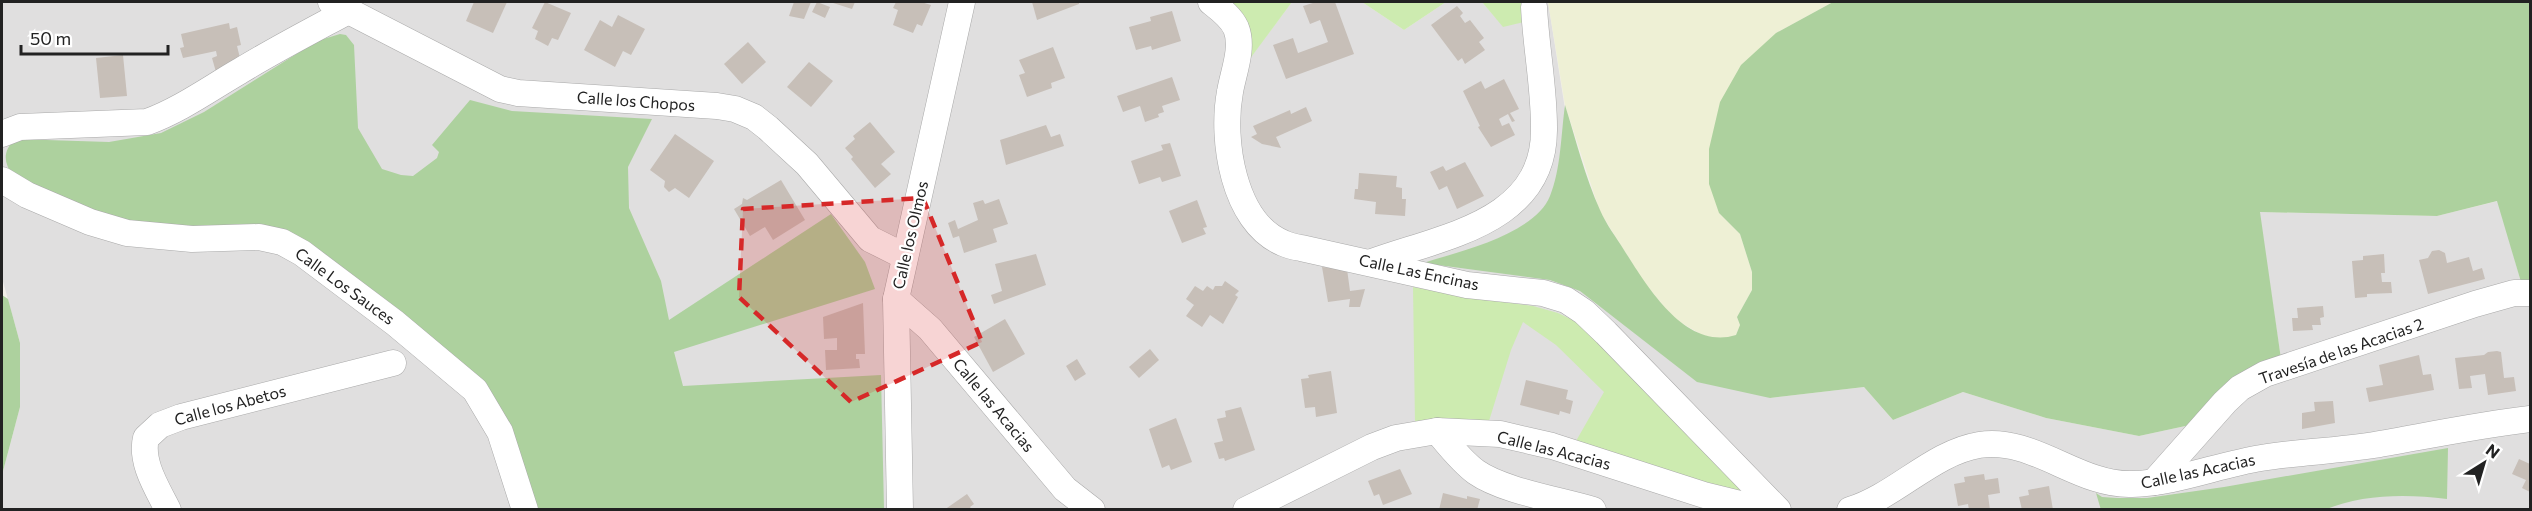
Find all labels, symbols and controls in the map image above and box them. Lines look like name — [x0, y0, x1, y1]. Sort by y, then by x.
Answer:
scale bar — [21, 18, 168, 56]
text: 50 m — [30, 27, 71, 49]
street label: Calle los Chopos — [576, 87, 696, 114]
street label: Calle los Olmos — [888, 179, 931, 291]
street label: Calle Los Sauces — [292, 243, 399, 328]
street label: Calle Las Encinas — [1357, 250, 1481, 294]
street label: Travesía de las Acacias 2 — [2256, 313, 2426, 388]
street label: Calle las Acacias — [950, 354, 1039, 455]
street label: Calle los Abetos — [172, 380, 288, 429]
street label: Calle las Acacias — [1495, 426, 1613, 473]
north arrow — [2454, 433, 2514, 493]
text: N — [2483, 439, 2504, 462]
street label: Calle las Acacias — [2139, 449, 2257, 492]

